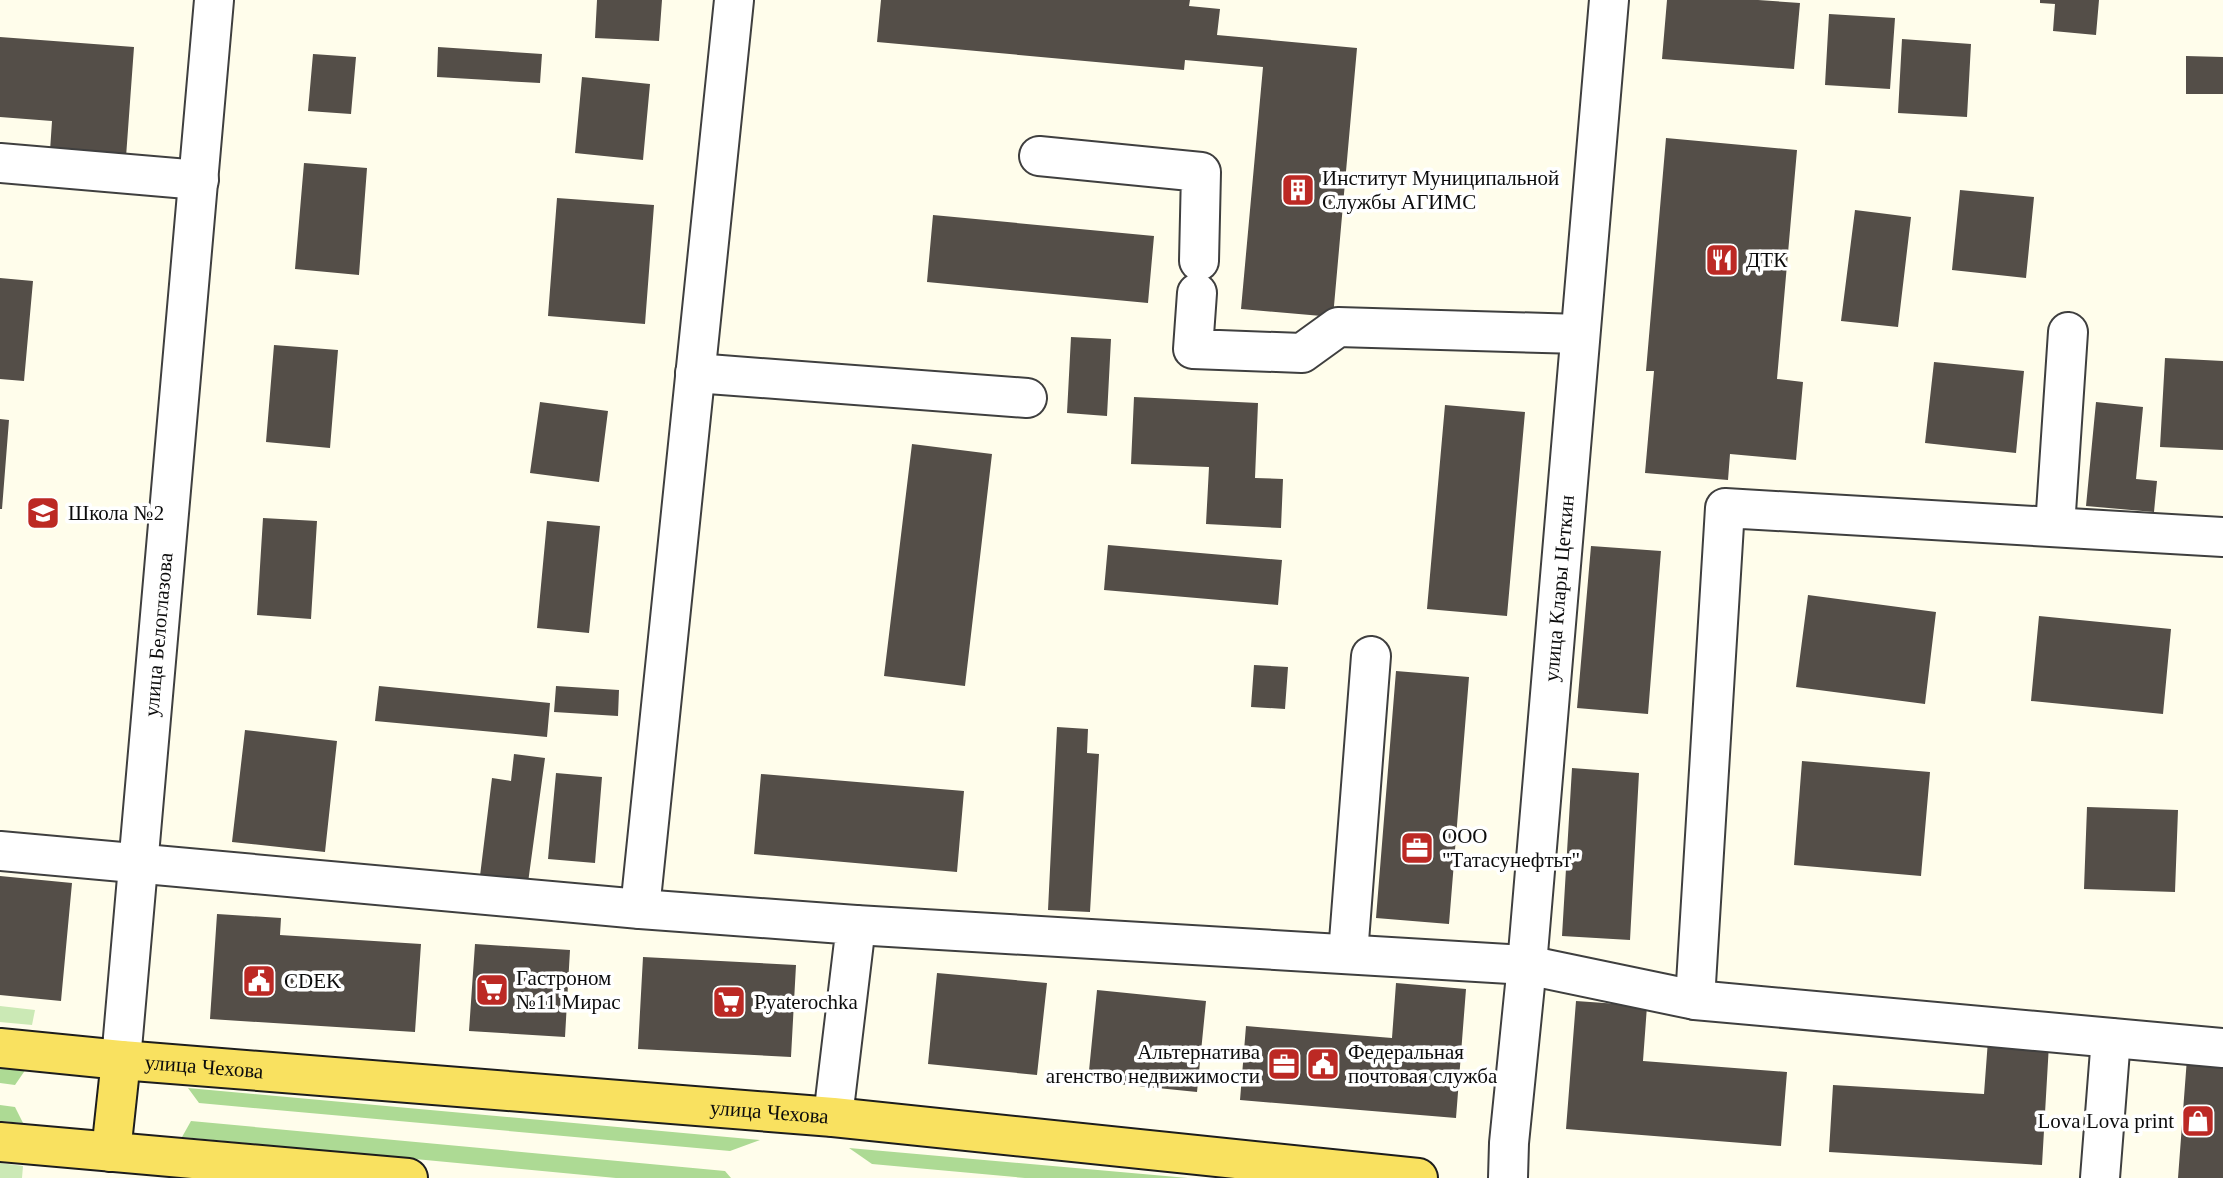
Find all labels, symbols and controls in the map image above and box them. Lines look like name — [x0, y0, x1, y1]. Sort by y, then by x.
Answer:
place label: Институт Муниципальной Службы АГИМС — [1322, 166, 1559, 214]
building icon: Институт Муниципальной Службы АГИМС — [1279, 171, 1317, 209]
restaurant icon: ДТК — [1703, 241, 1741, 279]
place label: ДТК — [1746, 248, 1788, 272]
school or university icon: Школа №2 — [24, 494, 62, 532]
street label: улица Клары Цеткин — [1539, 494, 1579, 683]
place label: Школа №2 — [68, 501, 164, 525]
street label: улица Белоглазова — [139, 551, 178, 718]
place label: ООО "Татасунефтьт" — [1442, 824, 1580, 872]
office icon: ООО "Татасунефтьт" — [1398, 829, 1436, 867]
public building icon: CDEK — [240, 962, 278, 1000]
place label: Гастроном №11 Мирас — [516, 966, 621, 1014]
place label: CDEK — [284, 969, 341, 993]
supermarket icon: Гастроном №11 Мирас — [473, 971, 511, 1009]
supermarket icon: Pyaterochka — [710, 983, 748, 1021]
place label: Pyaterochka — [754, 990, 858, 1014]
place label: Альтернатива агенство недвижимости — [1046, 1040, 1261, 1088]
place label: Федеральная почтовая служба — [1348, 1040, 1498, 1088]
office icon: Альтернатива агенство недвижимости — [1265, 1045, 1303, 1083]
public building icon: Федеральная почтовая служба — [1304, 1045, 1342, 1083]
street label: улица Чехова — [144, 1050, 265, 1083]
street label: улица Чехова — [709, 1095, 830, 1129]
shop icon: Lova Lova print — [2179, 1102, 2217, 1140]
place label: Lova Lova print — [2038, 1109, 2174, 1133]

